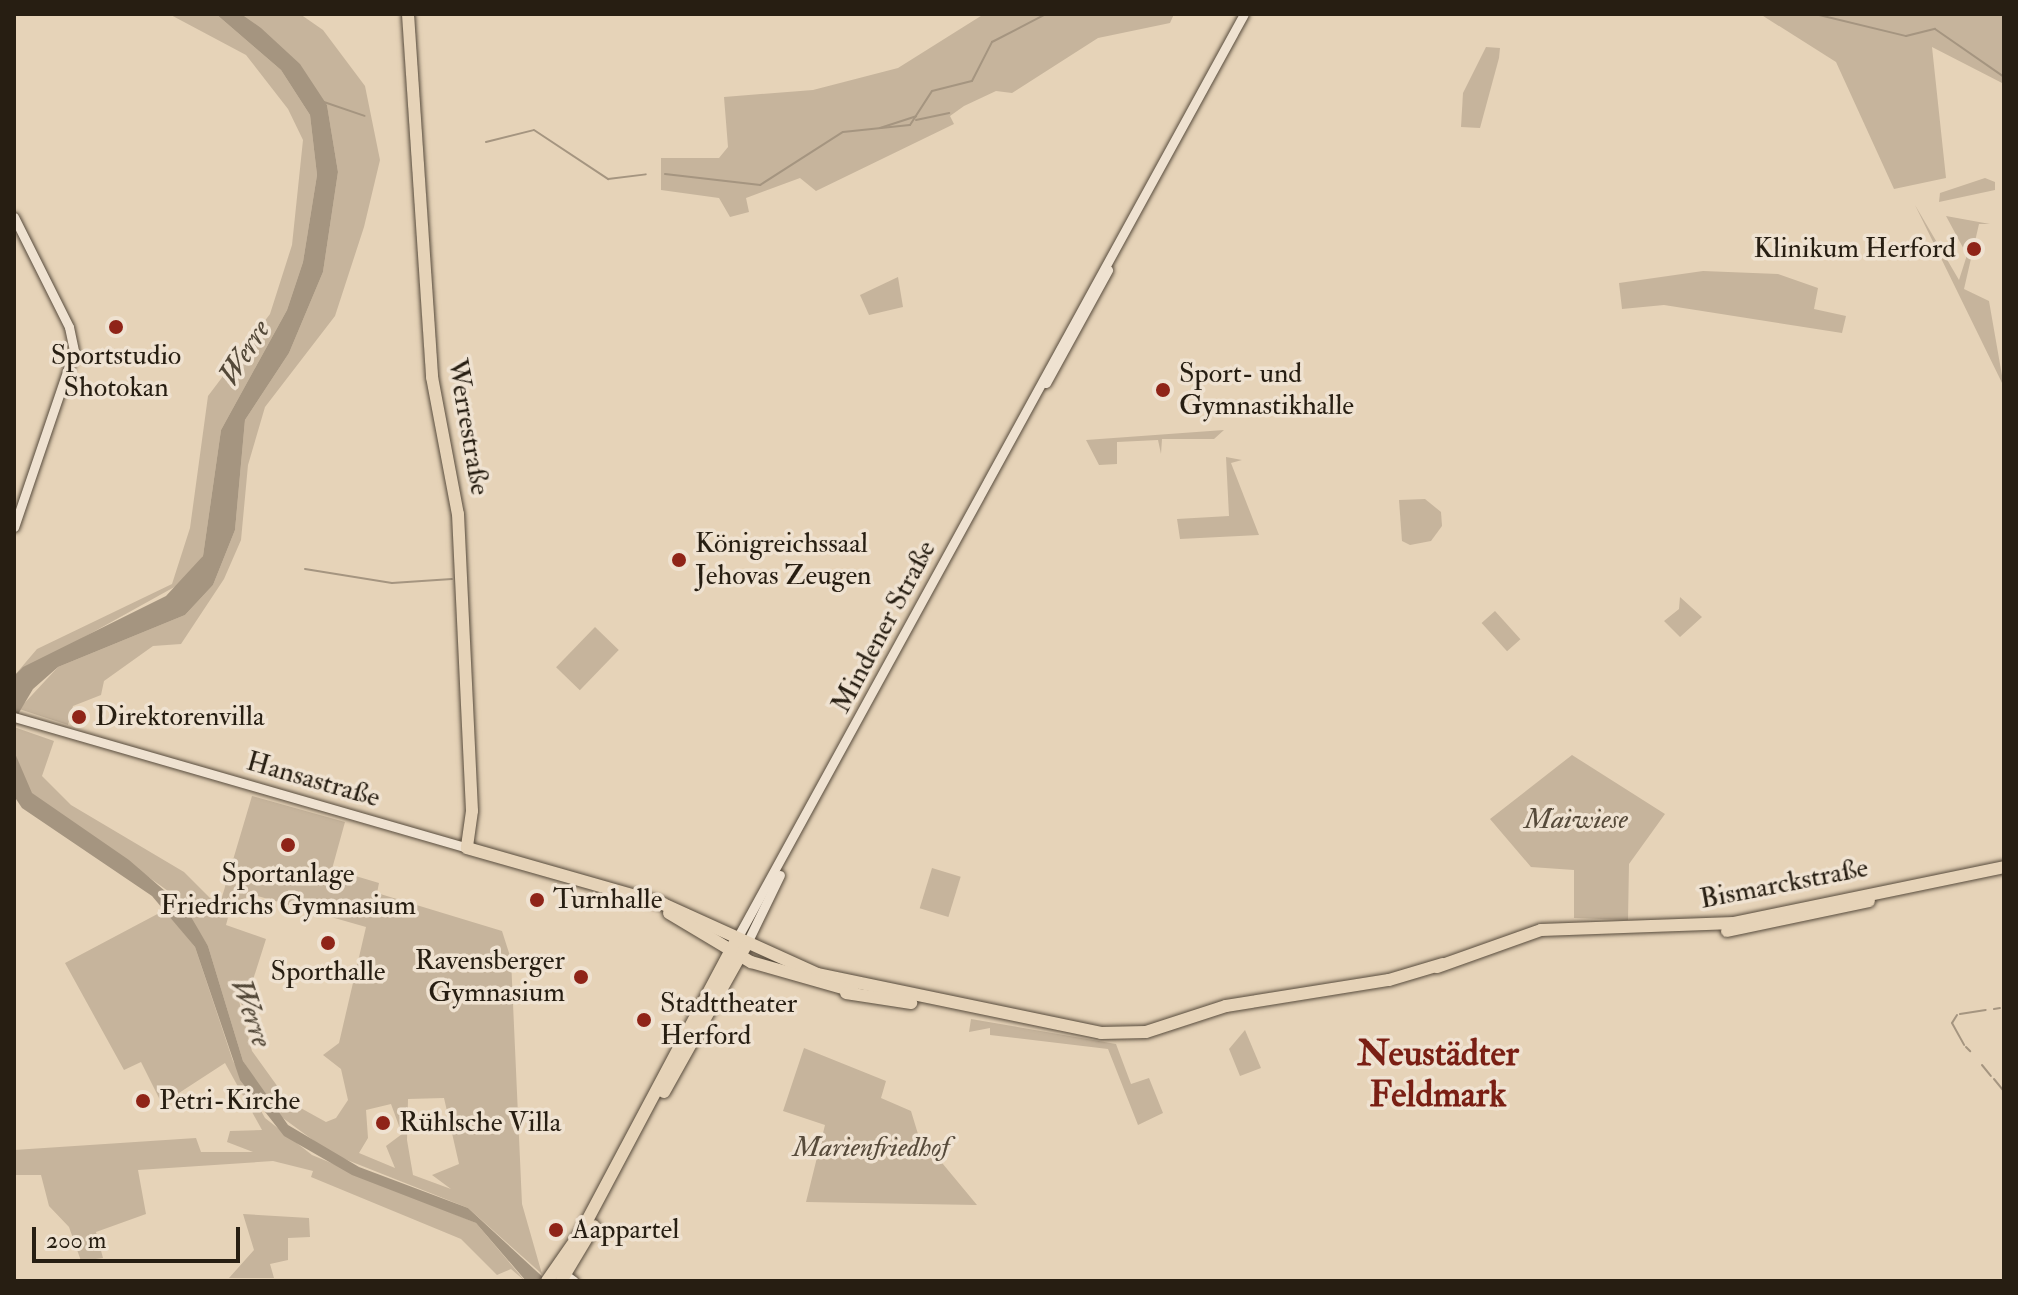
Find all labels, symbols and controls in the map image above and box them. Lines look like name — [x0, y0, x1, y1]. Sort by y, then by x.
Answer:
place label: Klinikum Herford — [1753, 232, 1956, 266]
marker: Klinikum Herford — [1963, 238, 1985, 260]
water label: Werre — [211, 314, 279, 392]
marker: Sportstudio Shotokan — [107, 318, 125, 336]
place label: Sportstudio Shotokan — [51, 339, 181, 405]
street label: Werrestraße — [440, 356, 496, 498]
place label: Sport- und Gymnastikhalle — [1179, 357, 1354, 423]
marker: Sport- und Gymnastikhalle — [1154, 381, 1172, 399]
place label: Königreichssaal Jehovas Zeugen — [695, 527, 872, 593]
street label: Mindener Straße — [825, 535, 943, 719]
marker: Königreichssaal Jehovas Zeugen — [670, 551, 688, 569]
place label: Direktorenvilla — [95, 700, 264, 734]
marker: Direktorenvilla — [70, 708, 88, 726]
street label: Hansastraße — [242, 745, 384, 815]
park label: Maiwiese — [1524, 803, 1628, 837]
marker: Sportanlage Friedrichs Gymnasium — [279, 836, 297, 854]
street label: Bismarckstraße — [1697, 851, 1871, 917]
place label: Sportanlage Friedrichs Gymnasium — [160, 857, 416, 923]
place label: Turnhalle — [553, 883, 662, 917]
marker: Turnhalle — [528, 891, 546, 909]
marker: Sporthalle — [319, 934, 337, 952]
place label: Ravensberger Gymnasium — [415, 944, 565, 1010]
place label: Sporthalle — [271, 955, 385, 989]
marker: Ravensberger Gymnasium — [572, 968, 590, 986]
water label: Werre — [222, 974, 280, 1052]
place label: Stadttheater Herford — [660, 987, 797, 1053]
marker: Stadttheater Herford — [635, 1011, 653, 1029]
district label: Neustädter Feldmark — [1357, 1031, 1519, 1116]
place label: Petri-Kirche — [159, 1084, 300, 1118]
marker: Petri-Kirche — [134, 1092, 152, 1110]
place label: Rühlsche Villa — [399, 1106, 561, 1140]
marker: Rühlsche Villa — [374, 1114, 392, 1132]
park label: Marienfriedhof — [793, 1131, 949, 1165]
scale bar — [36, 1211, 244, 1261]
place label: Aappartel — [572, 1213, 680, 1247]
marker: Aappartel — [547, 1221, 565, 1239]
text: 200 m — [46, 1225, 106, 1256]

